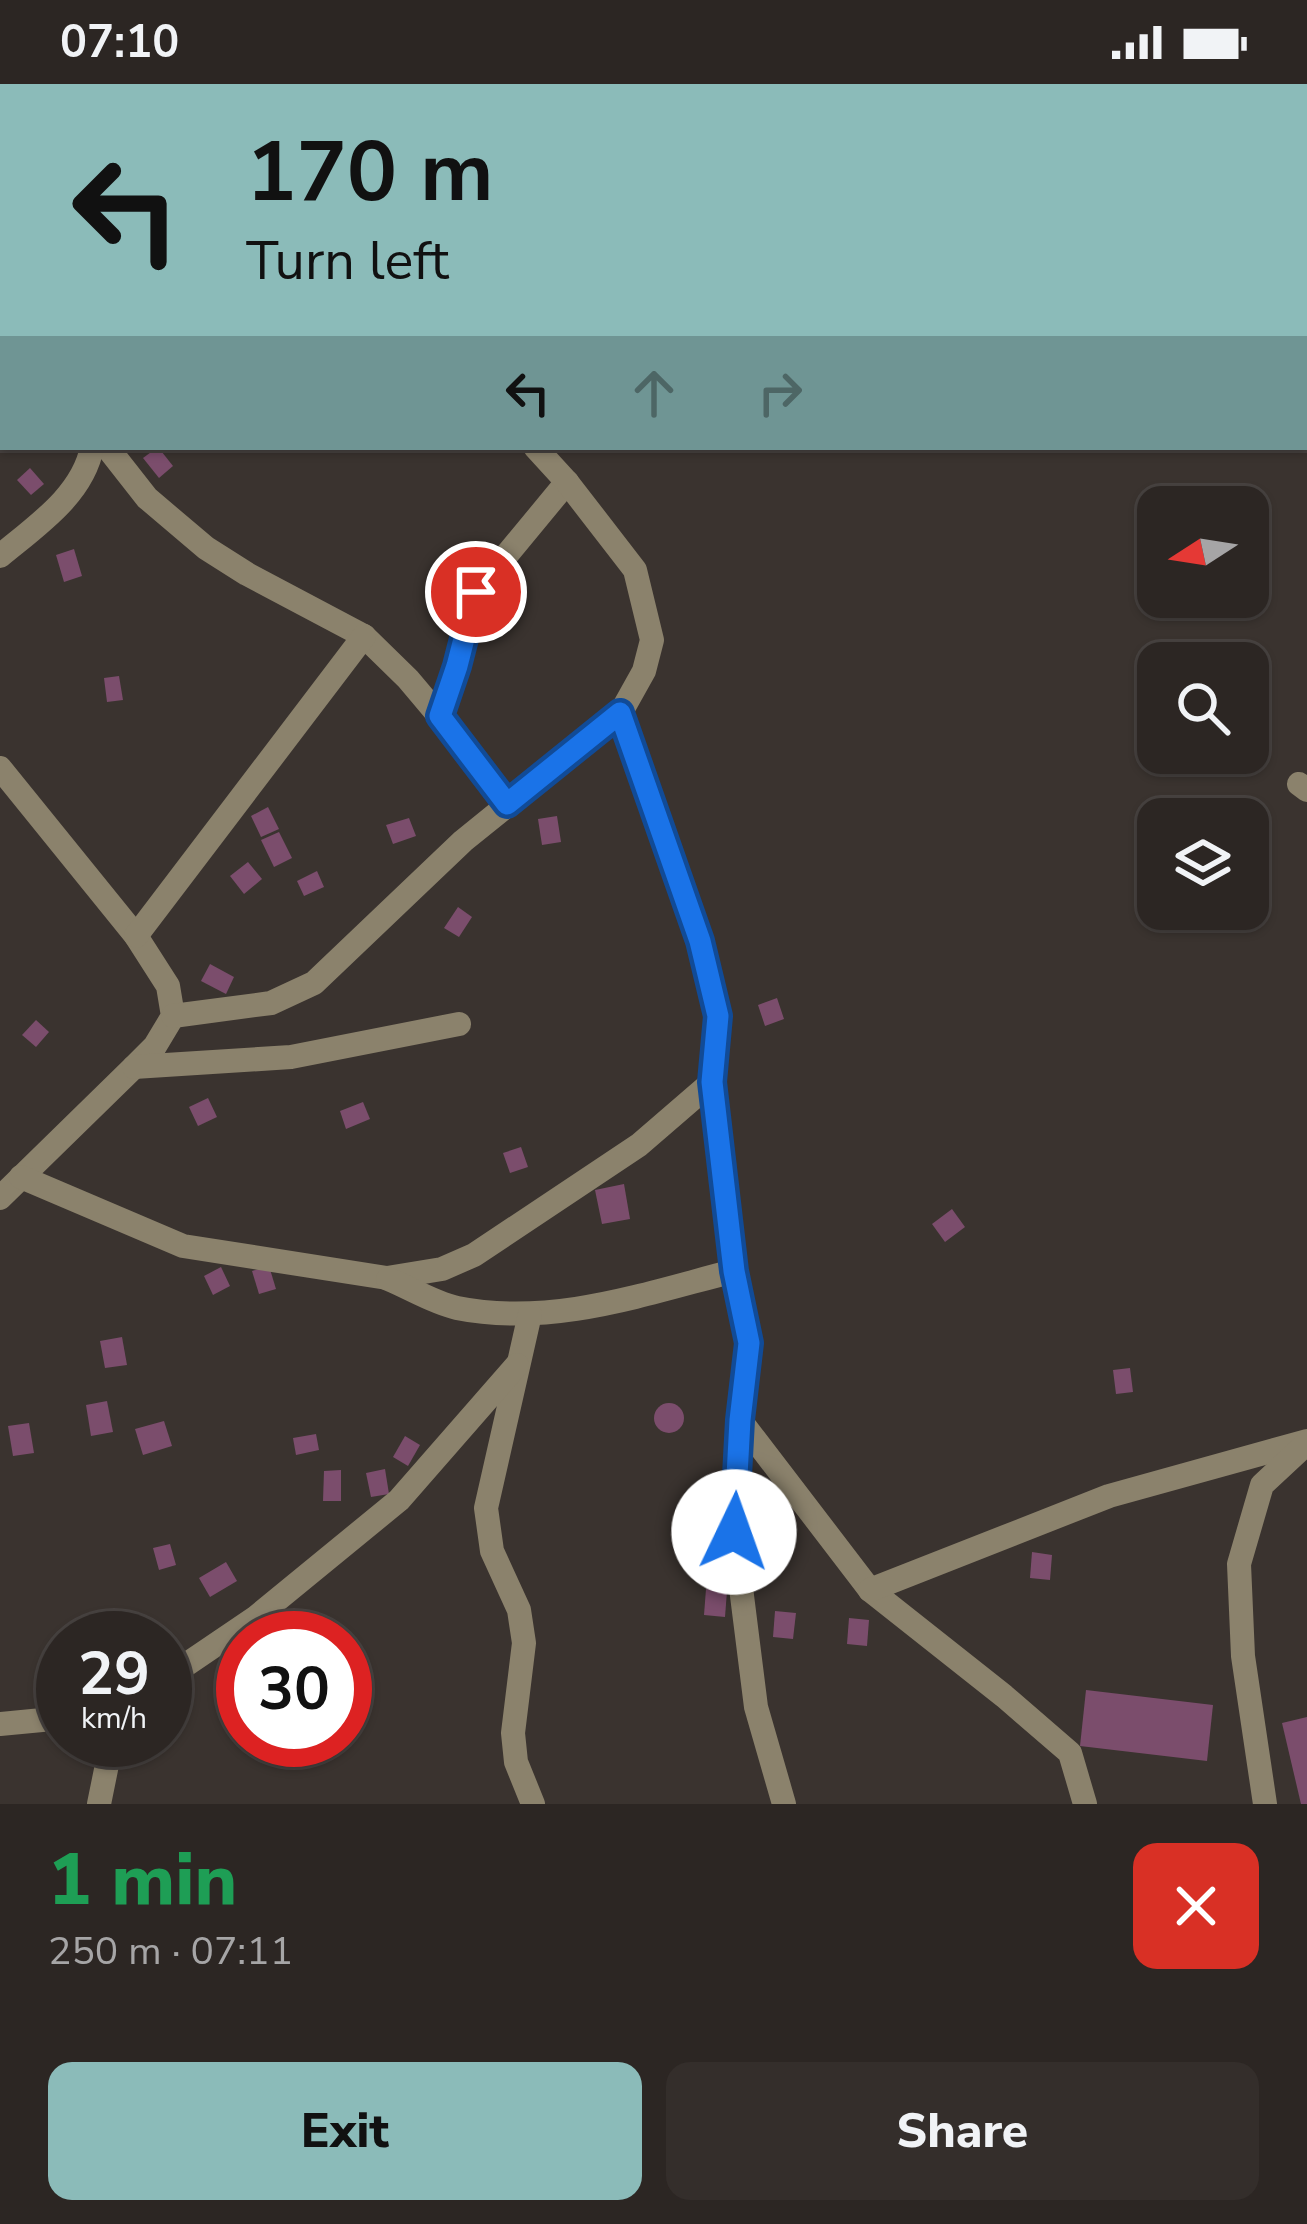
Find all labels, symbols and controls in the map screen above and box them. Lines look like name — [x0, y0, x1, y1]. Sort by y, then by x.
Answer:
text: 07:10 — [60, 12, 179, 73]
text: 170 m — [246, 115, 494, 230]
icon: left — [48, 132, 204, 288]
text: Turn left — [246, 224, 449, 298]
icon: left — [495, 360, 561, 426]
icon: ahead — [621, 360, 687, 426]
icon: right — [747, 360, 813, 426]
north arrow — [1137, 486, 1269, 618]
map controls — [1137, 486, 1269, 930]
pin — [425, 541, 527, 643]
icon: arrive — [443, 559, 509, 625]
button: search — [1137, 642, 1269, 774]
button: layers — [1137, 798, 1269, 930]
position arrow — [671, 1469, 797, 1595]
speed limit sign: 30 — [216, 1611, 372, 1767]
text: 29 — [78, 1633, 150, 1715]
text: km/h — [81, 1698, 147, 1739]
text: 1 min — [48, 1831, 237, 1929]
button: close — [1133, 1843, 1259, 1969]
text: 250 m · 07:11 — [48, 1925, 293, 1978]
button: Exit — [48, 2062, 642, 2200]
button: Share — [666, 2062, 1259, 2200]

